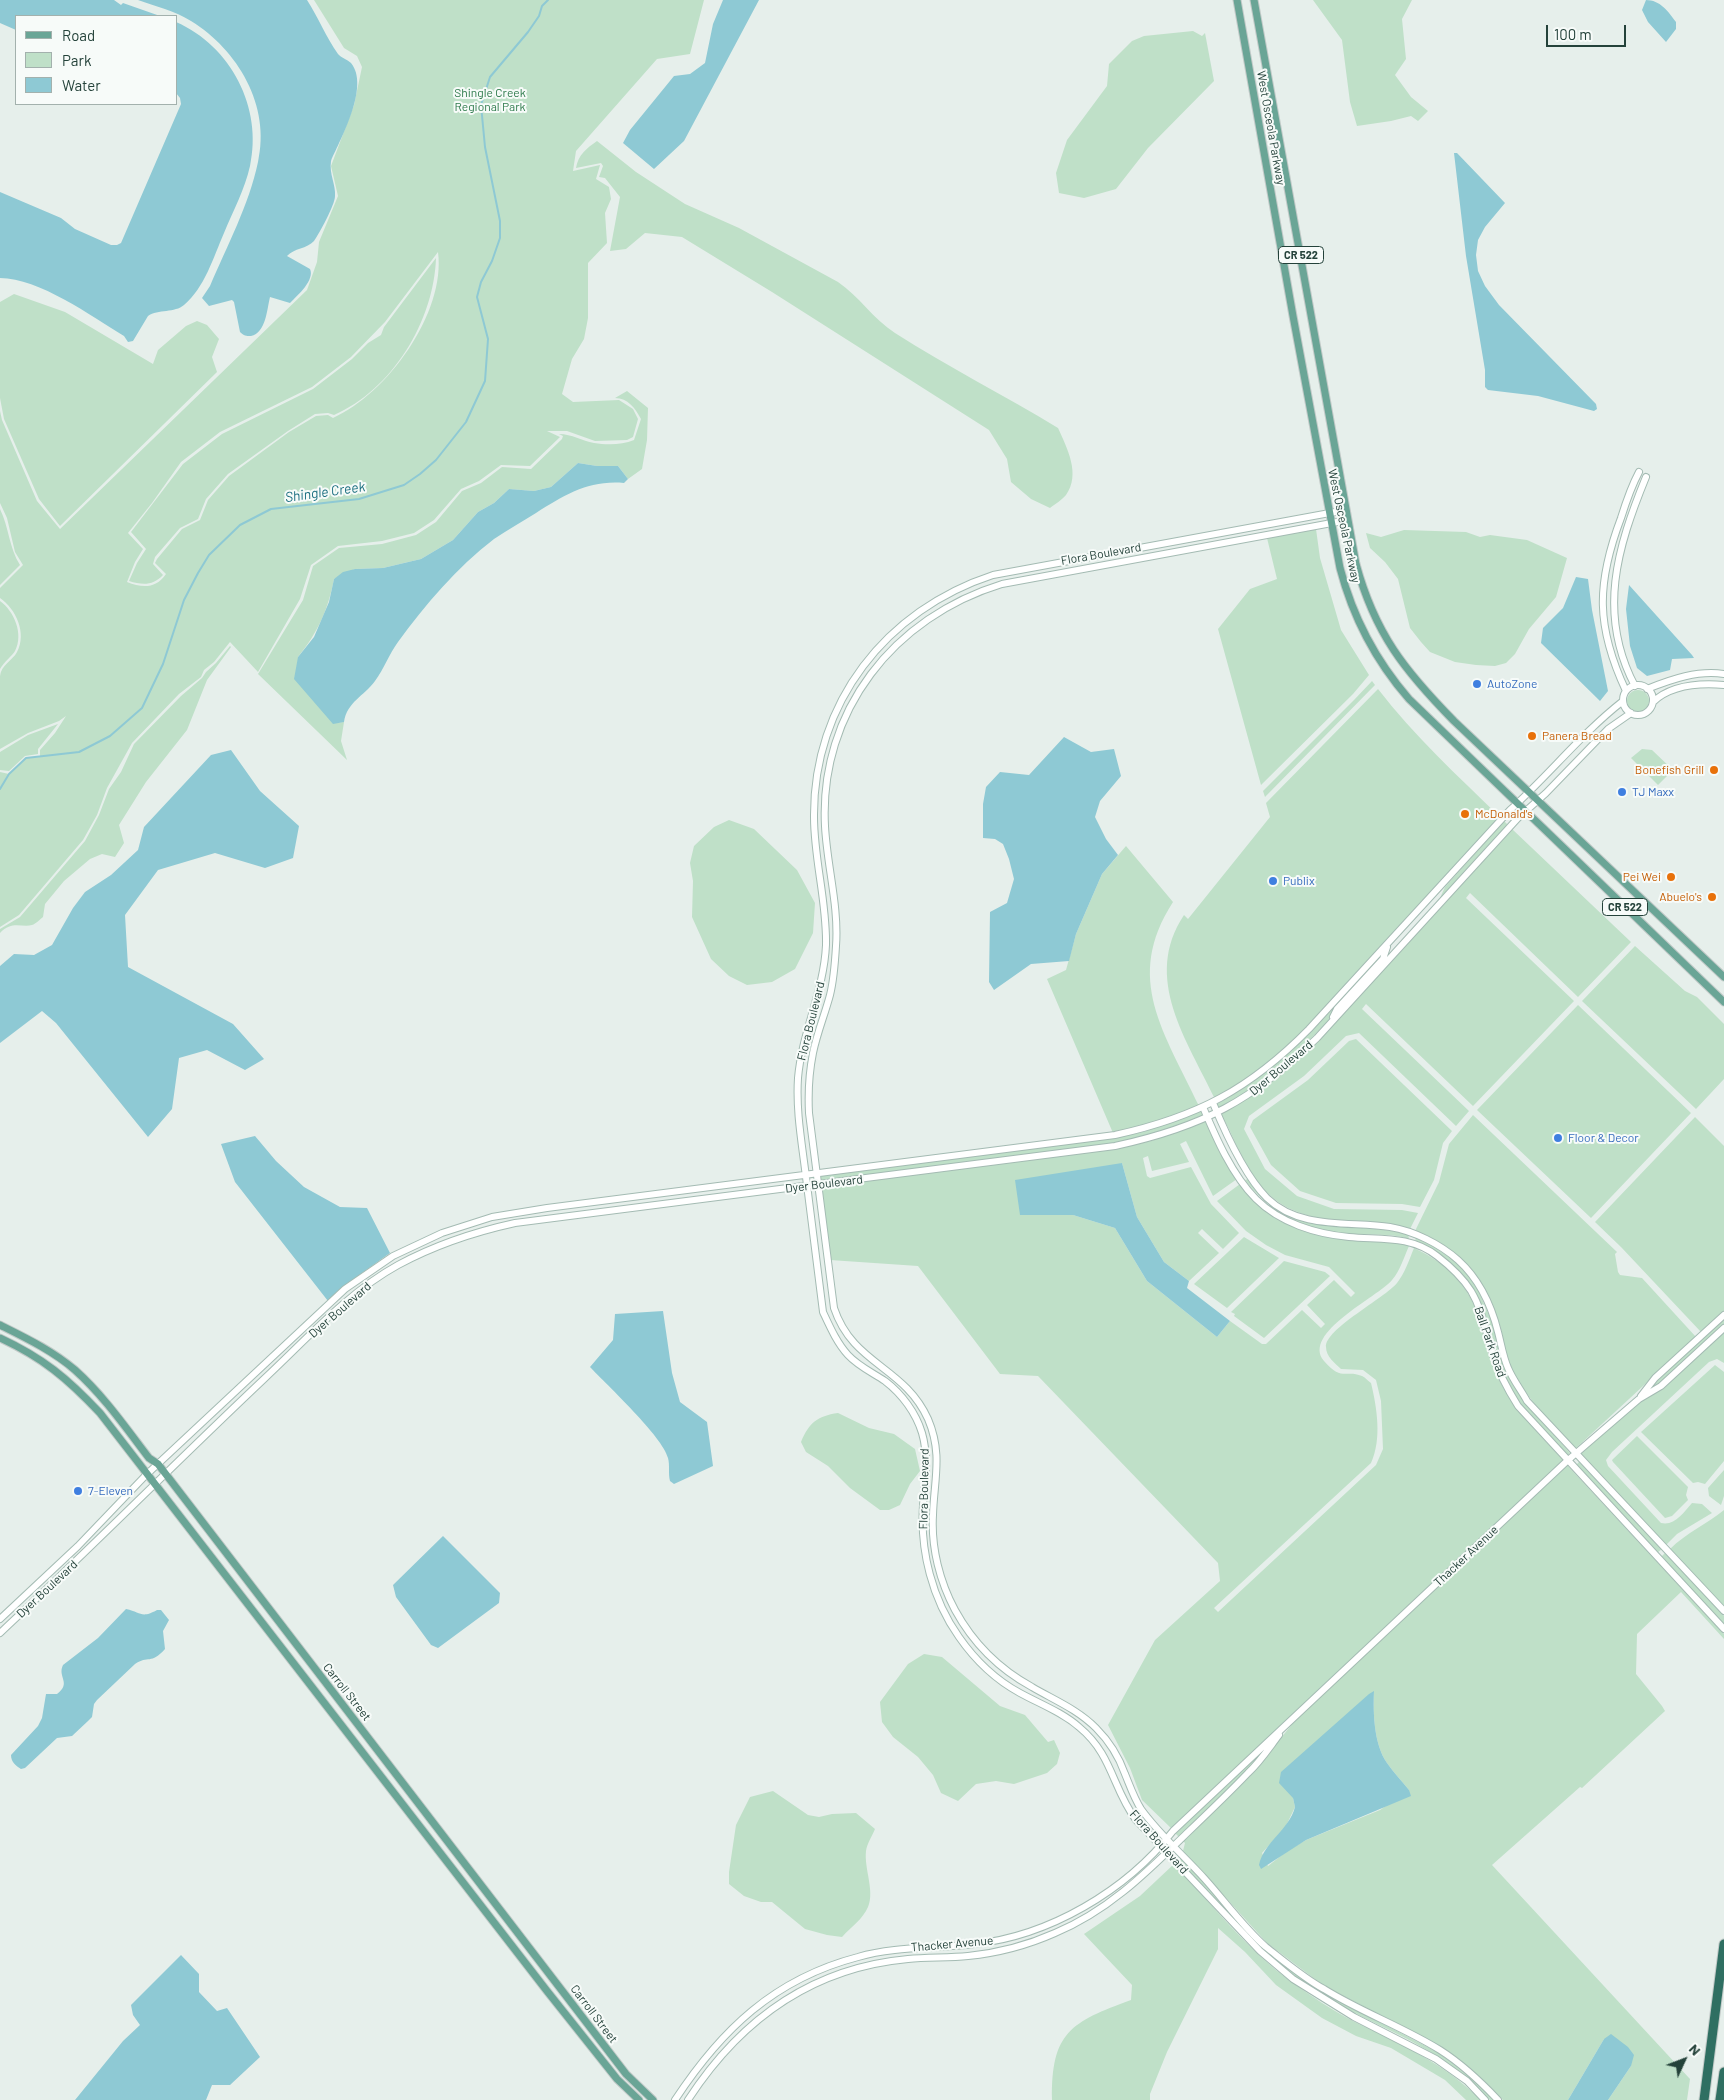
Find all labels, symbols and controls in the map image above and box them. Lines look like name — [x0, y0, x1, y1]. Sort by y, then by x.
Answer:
legend — [15, 15, 178, 105]
scale bar — [1549, 15, 1629, 47]
text: 100 m — [1554, 25, 1592, 43]
text: Road — [62, 26, 95, 44]
text: Park — [62, 51, 91, 69]
street label: West Osceola Parkway — [1254, 70, 1288, 186]
text: Water — [62, 76, 101, 94]
park label: Shingle Creek Regional Park — [454, 86, 526, 114]
road number: CR 522 — [1278, 246, 1324, 264]
street label: West Osceola Parkway — [1325, 468, 1363, 584]
water label: Shingle Creek — [284, 478, 366, 506]
street label: Flora Boulevard — [1060, 540, 1142, 568]
place label: AutoZone — [1487, 677, 1537, 691]
marker: AutoZone — [1471, 678, 1483, 690]
place label: Panera Bread — [1542, 729, 1612, 743]
marker: Panera Bread — [1526, 730, 1538, 742]
place label: Bonefish Grill — [1635, 763, 1704, 777]
marker: Bonefish Grill — [1708, 764, 1720, 776]
place label: TJ Maxx — [1632, 785, 1674, 799]
marker: TJ Maxx — [1616, 786, 1628, 798]
place label: McDonald's — [1475, 807, 1533, 821]
marker: McDonald's — [1459, 808, 1471, 820]
place label: Pei Wei — [1623, 870, 1661, 884]
marker: Pei Wei — [1665, 871, 1677, 883]
place label: Publix — [1283, 874, 1315, 888]
marker: Publix — [1267, 875, 1279, 887]
place label: Abuelo's — [1659, 890, 1702, 904]
marker: Abuelo's — [1706, 891, 1718, 903]
road number: CR 522 — [1602, 899, 1648, 916]
street label: Flora Boulevard — [794, 980, 828, 1062]
street label: Dyer Boulevard — [1247, 1037, 1315, 1099]
place label: Floor & Decor — [1568, 1131, 1639, 1145]
marker: Floor & Decor — [1552, 1132, 1564, 1144]
street label: Dyer Boulevard — [784, 1172, 864, 1196]
street label: Dyer Boulevard — [306, 1279, 374, 1341]
street label: Ball Park Road — [1471, 1305, 1509, 1379]
street label: Flora Boulevard — [916, 1448, 932, 1530]
place label: 7-Eleven — [88, 1484, 133, 1498]
marker: 7-Eleven — [72, 1485, 84, 1497]
street label: Thacker Avenue — [1431, 1523, 1501, 1589]
street label: Dyer Boulevard — [14, 1557, 80, 1621]
street label: Carroll Street — [320, 1660, 374, 1724]
street label: Flora Boulevard — [1127, 1807, 1191, 1877]
street label: Thacker Avenue — [910, 1933, 994, 1955]
street label: Carroll Street — [567, 1982, 621, 2046]
north arrow — [1659, 2035, 1709, 2085]
text: N — [1686, 2040, 1705, 2059]

